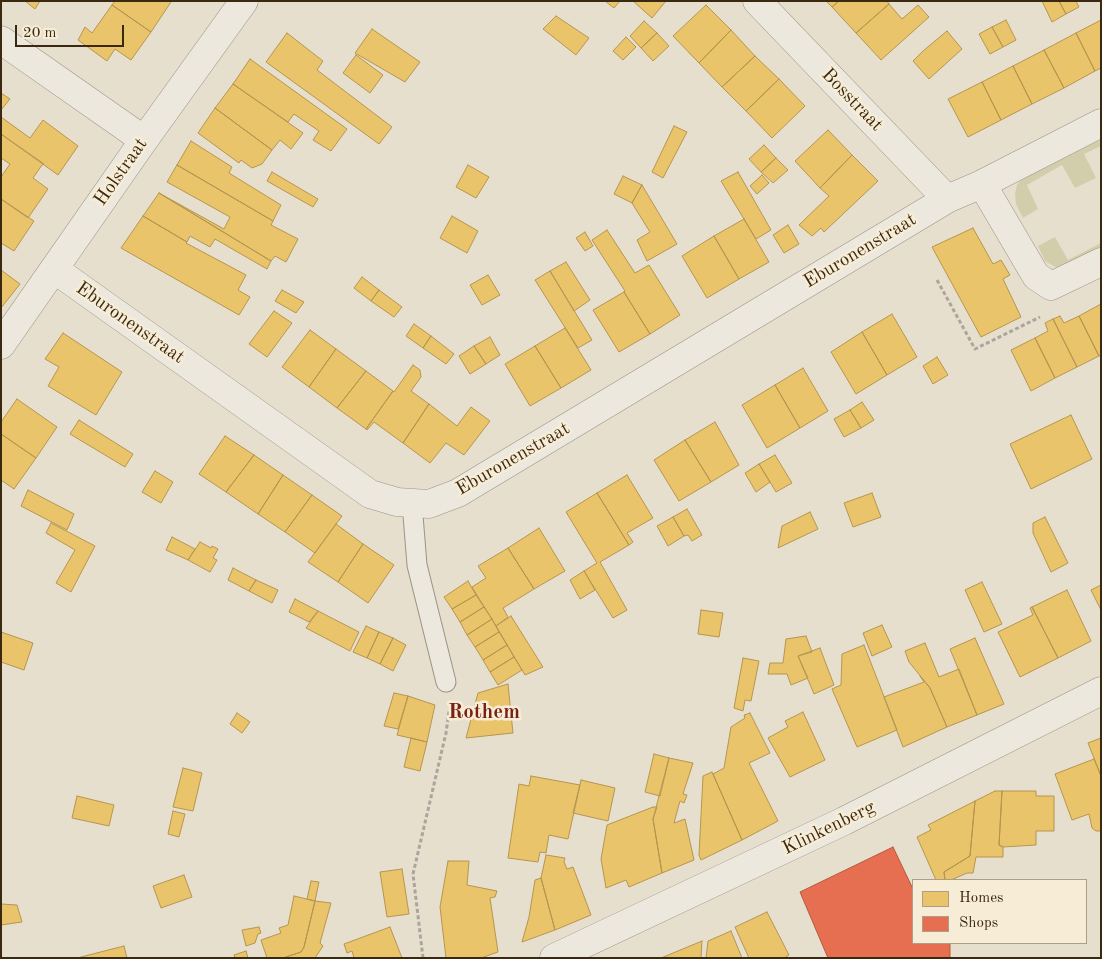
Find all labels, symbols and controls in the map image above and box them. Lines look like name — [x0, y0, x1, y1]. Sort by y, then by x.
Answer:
scale bar — [18, 15, 126, 47]
text: 20 m — [23, 26, 57, 41]
street label: Bosstraat — [816, 64, 888, 136]
street label: Holstraat — [89, 134, 153, 210]
street label: Eburonenstraat — [799, 208, 921, 294]
street label: Eburonenstraat — [71, 277, 189, 369]
street label: Eburonenstraat — [452, 417, 574, 501]
district label: Rothem — [448, 699, 520, 725]
street label: Klinkenberg — [779, 796, 879, 860]
legend — [912, 879, 1087, 944]
text: Homes — [959, 891, 1004, 906]
text: Shops — [959, 916, 998, 931]

